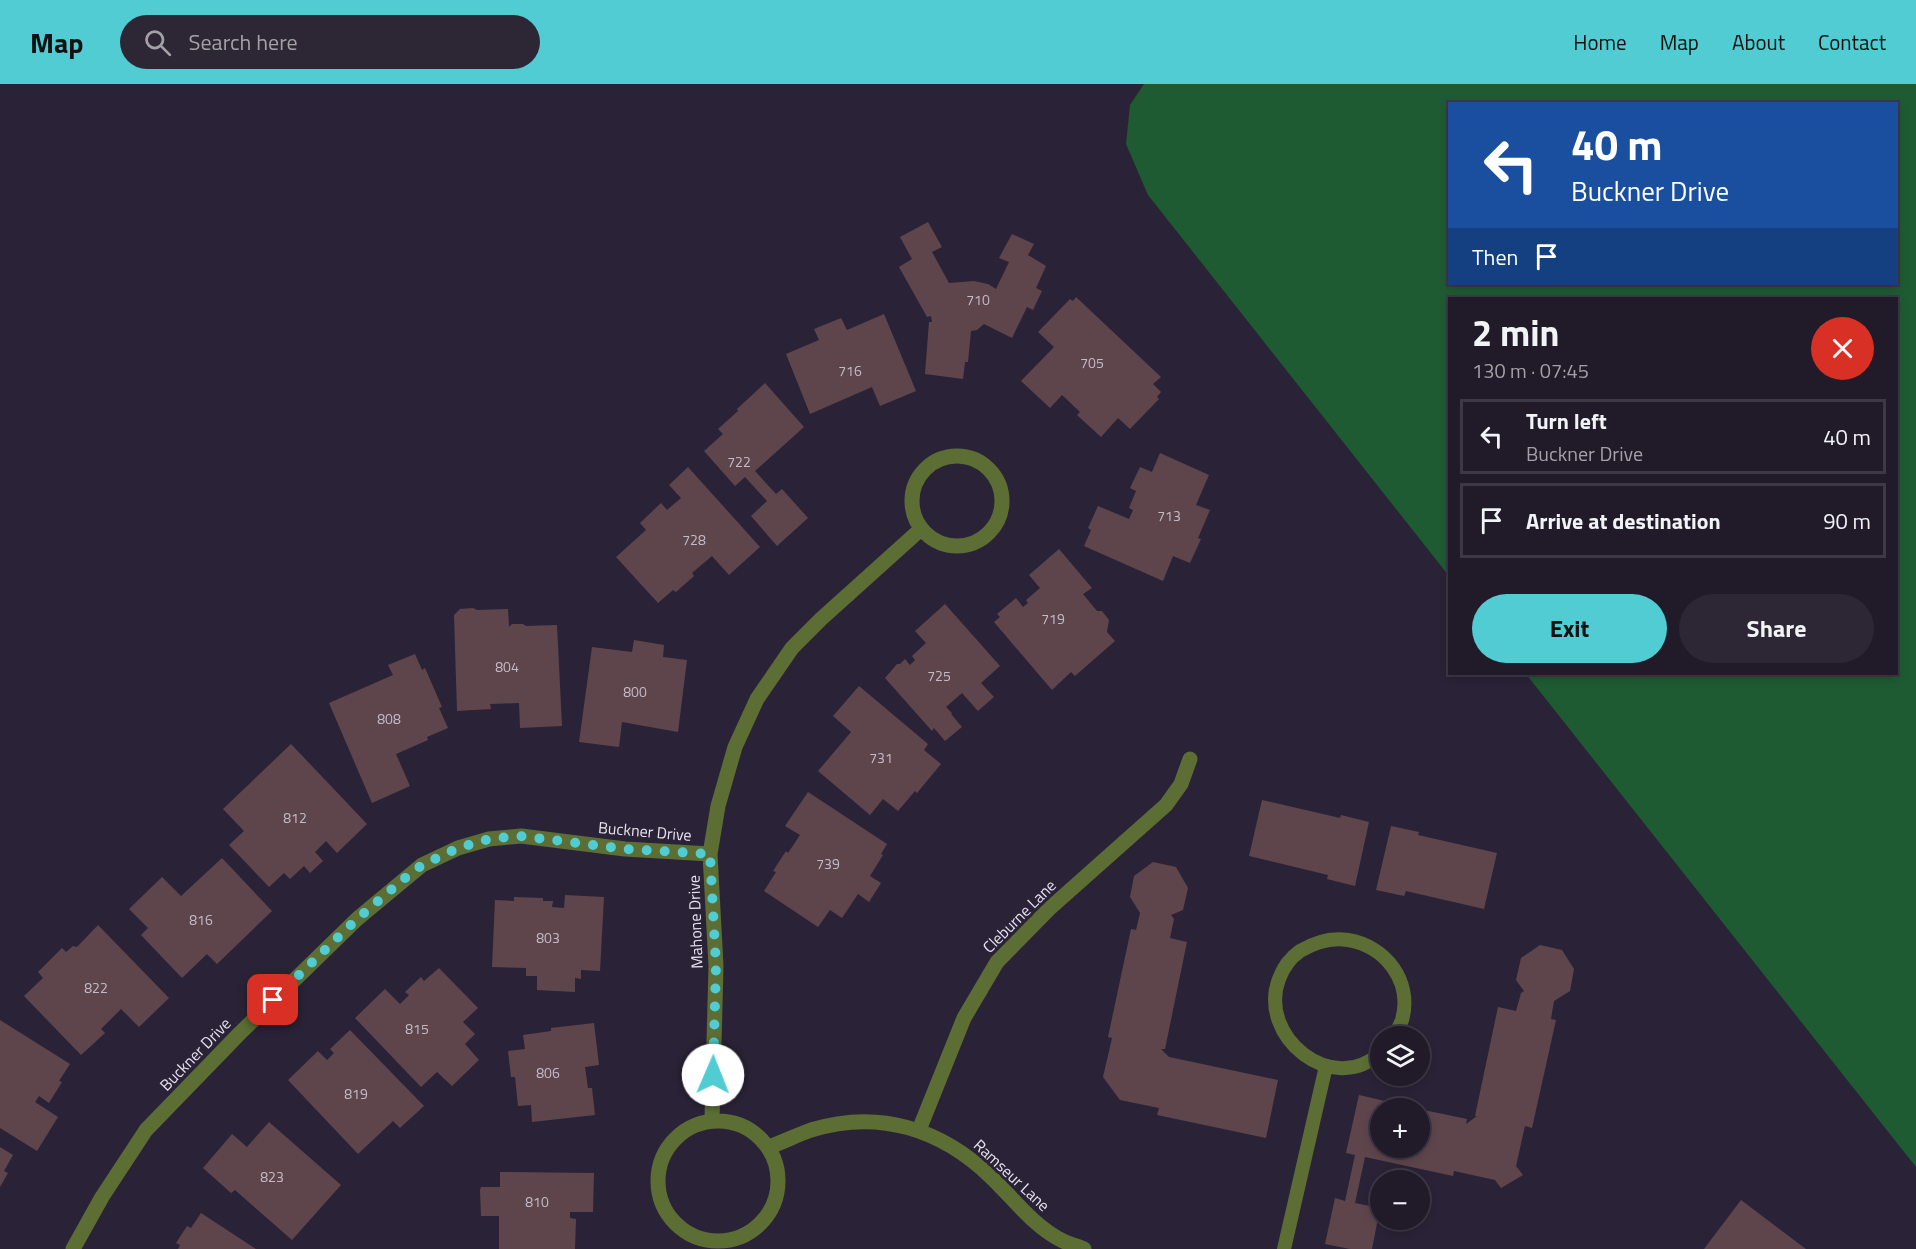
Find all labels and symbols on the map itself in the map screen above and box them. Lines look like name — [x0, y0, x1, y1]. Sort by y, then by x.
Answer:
house number: 710 — [966, 289, 990, 310]
house number: 705 — [1080, 352, 1104, 373]
house number: 716 — [838, 360, 862, 381]
house number: 722 — [727, 451, 751, 472]
house number: 713 — [1157, 505, 1181, 526]
house number: 728 — [682, 529, 706, 550]
house number: 719 — [1041, 608, 1065, 629]
house number: 804 — [495, 656, 519, 677]
house number: 725 — [927, 665, 951, 686]
house number: 800 — [623, 681, 647, 702]
house number: 808 — [377, 708, 401, 729]
house number: 731 — [869, 747, 893, 768]
house number: 812 — [283, 807, 307, 828]
street label: Buckner Drive — [597, 815, 693, 847]
house number: 739 — [816, 853, 840, 874]
street label: Cleburne Lane — [977, 874, 1061, 958]
street label: Mahone Drive — [681, 875, 709, 969]
house number: 816 — [189, 909, 213, 930]
house number: 803 — [536, 927, 560, 948]
pin — [247, 974, 298, 1025]
house number: 822 — [84, 977, 108, 998]
street label: Buckner Drive — [154, 1012, 236, 1096]
house number: 815 — [405, 1018, 429, 1039]
position arrow — [681, 1043, 745, 1107]
house number: 806 — [536, 1062, 560, 1083]
house number: 819 — [344, 1083, 368, 1104]
street label: Ramseur Lane — [968, 1133, 1056, 1217]
house number: 823 — [260, 1166, 284, 1187]
house number: 810 — [525, 1191, 549, 1212]

